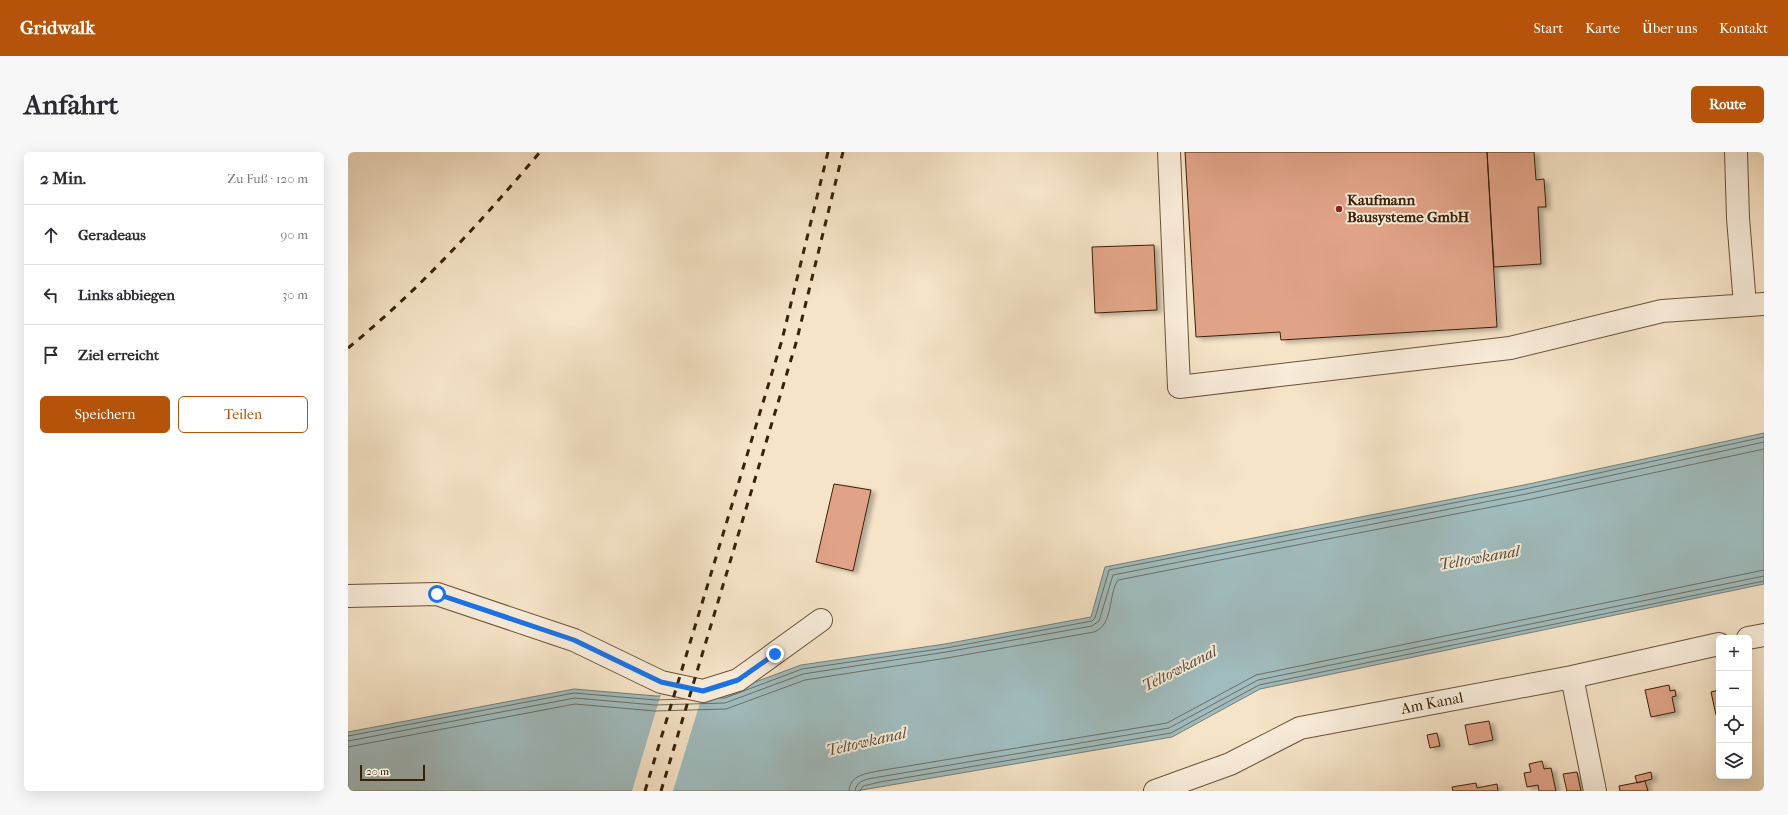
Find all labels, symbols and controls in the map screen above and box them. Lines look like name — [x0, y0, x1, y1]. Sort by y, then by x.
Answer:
text: Gridwalk — [20, 17, 95, 39]
text: Start — [1534, 20, 1563, 37]
text: Karte — [1585, 20, 1620, 37]
text: Über uns — [1642, 20, 1697, 37]
text: Kontakt — [1719, 20, 1768, 37]
button: Route — [1691, 86, 1764, 123]
text: Anfahrt — [24, 88, 118, 121]
text: 2 Min. — [40, 168, 86, 188]
text: Zu Fuß · 120 m — [227, 171, 308, 186]
place label: Kaufmann Bausysteme GmbH — [1347, 191, 1470, 226]
marker: Kaufmann Bausysteme GmbH — [1334, 204, 1344, 214]
icon: ahead — [40, 224, 62, 246]
text: Geradeaus — [78, 226, 146, 244]
text: 90 m — [280, 227, 308, 242]
icon: left — [40, 284, 62, 306]
text: Links abbiegen — [78, 286, 175, 304]
text: 30 m — [282, 287, 308, 302]
icon: arrive — [40, 344, 62, 366]
text: Ziel erreicht — [78, 346, 159, 364]
button: Speichern — [40, 396, 170, 433]
button: Teilen — [178, 396, 308, 433]
water label: Teltowkanal — [1437, 541, 1523, 574]
route start — [428, 585, 446, 603]
map controls — [1716, 635, 1752, 779]
button: + — [1716, 635, 1752, 671]
water label: Teltowkanal — [1139, 641, 1222, 695]
route end — [766, 645, 784, 663]
button: − — [1716, 671, 1752, 707]
street label: Am Kanal — [1398, 688, 1465, 718]
button: locate — [1716, 707, 1752, 743]
water label: Teltowkanal — [824, 723, 910, 760]
button: layers — [1716, 743, 1752, 779]
scale bar — [360, 763, 425, 782]
text: 20 m — [366, 765, 389, 778]

